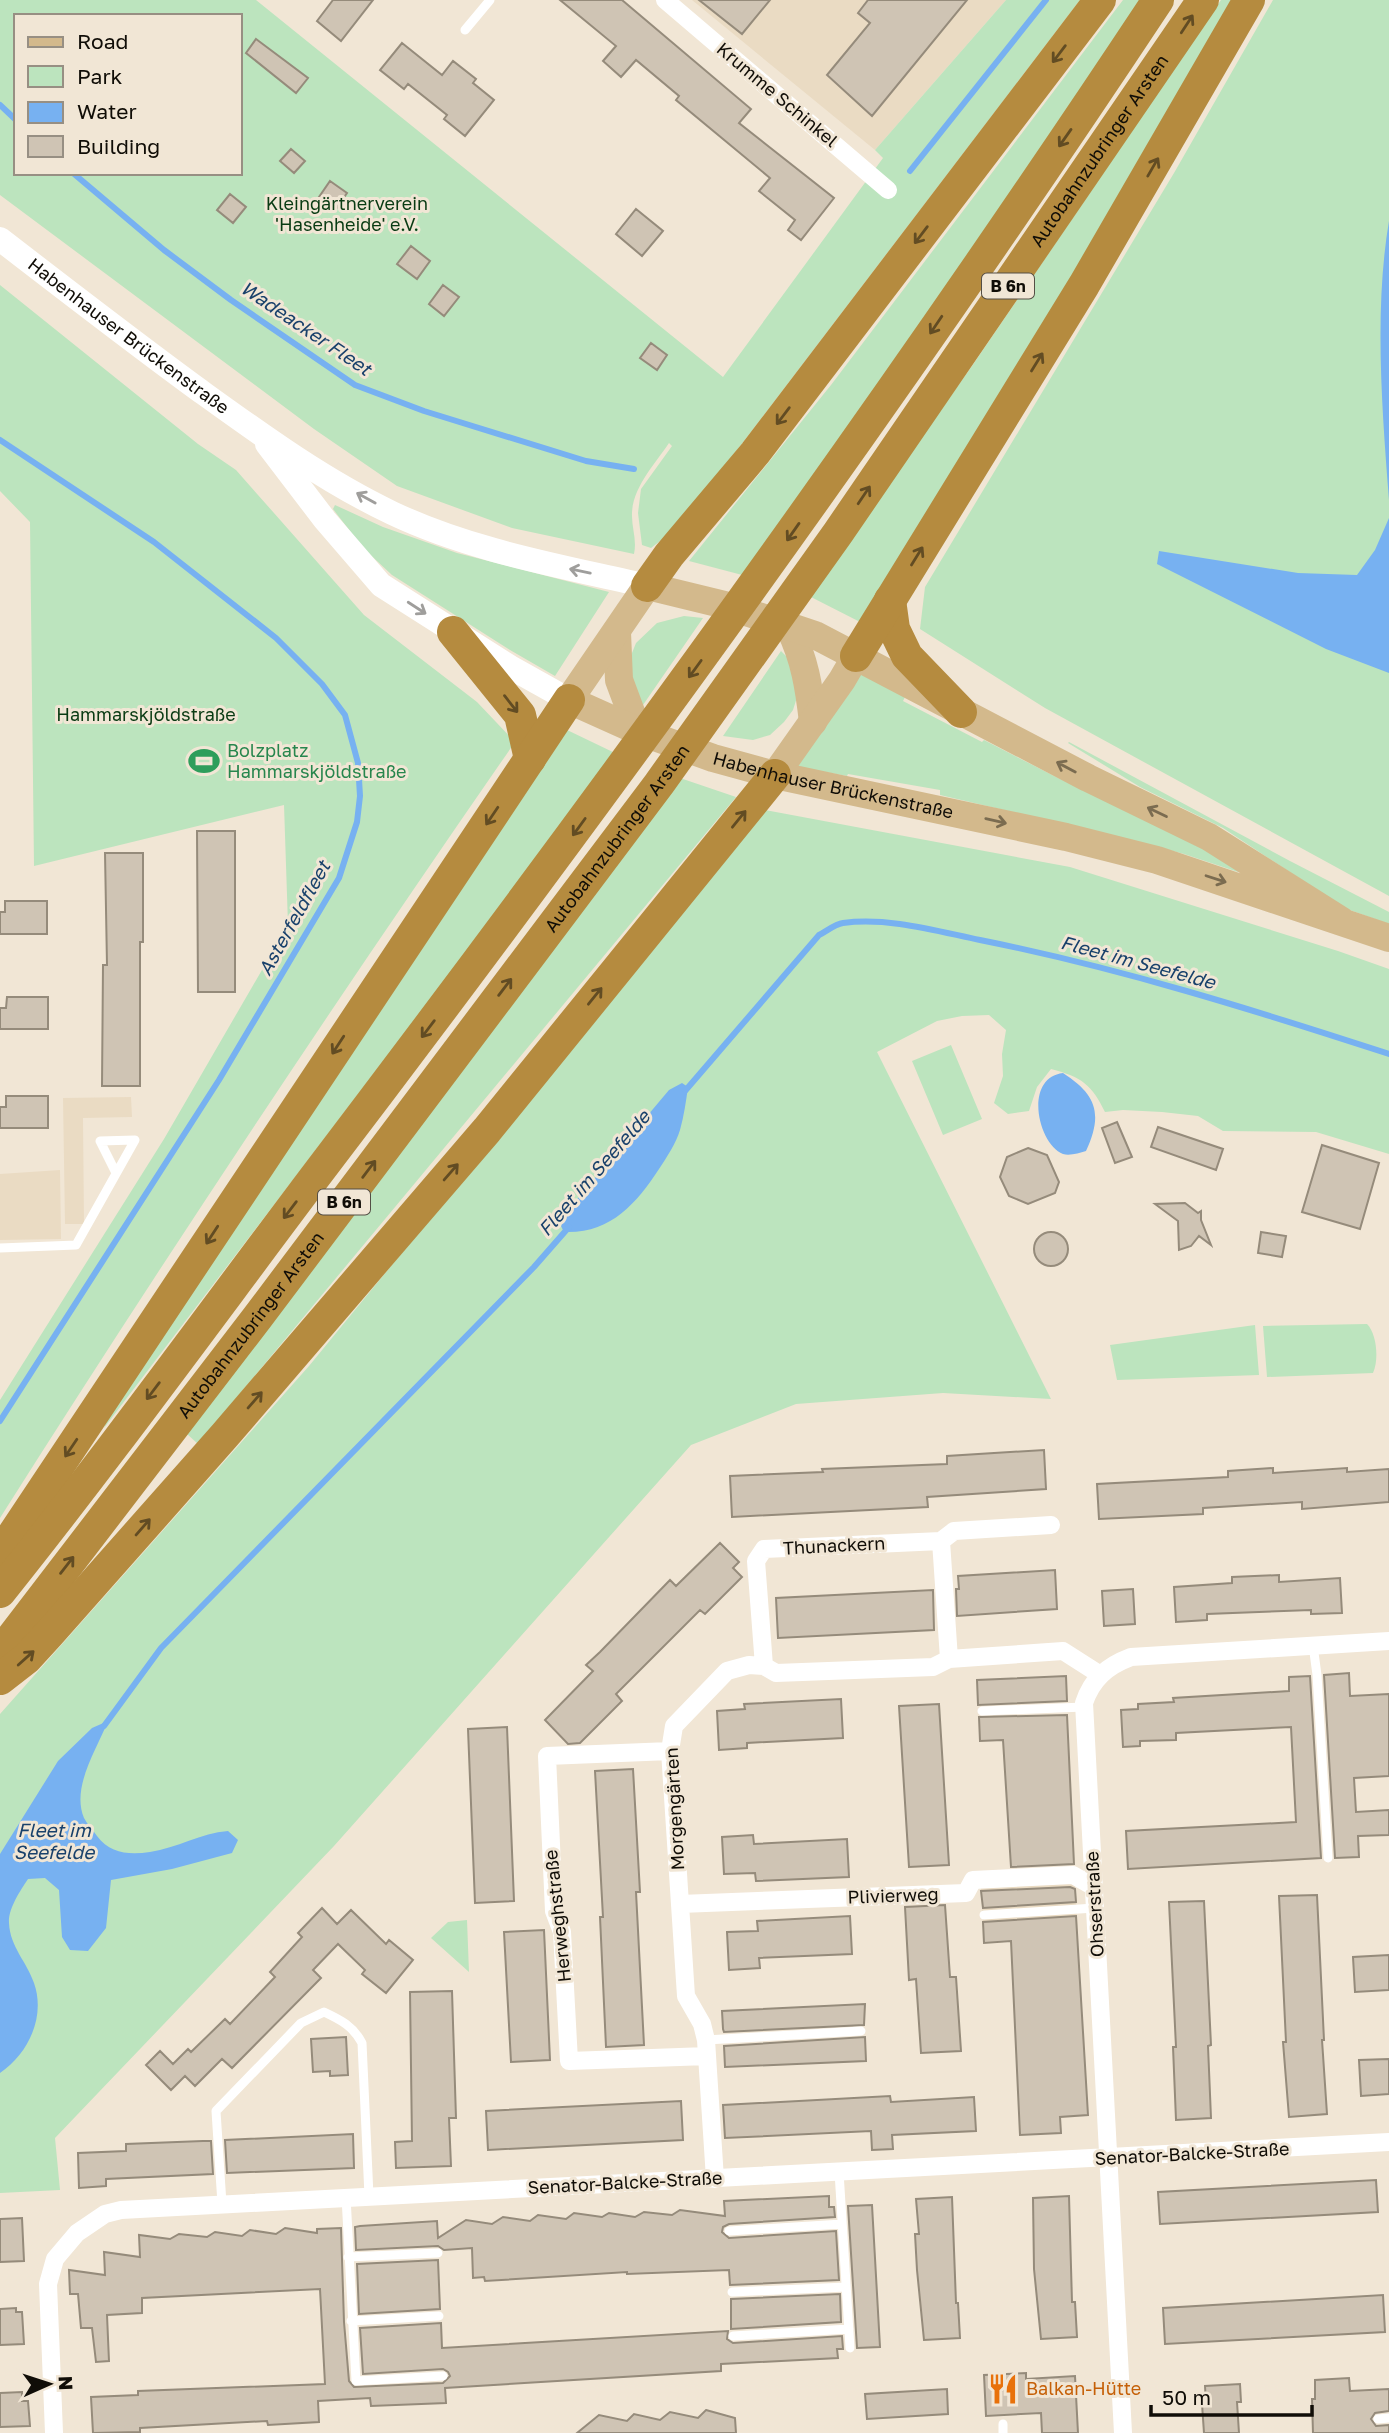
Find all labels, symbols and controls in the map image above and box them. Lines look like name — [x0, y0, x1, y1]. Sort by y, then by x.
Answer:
legend — [14, 14, 242, 175]
one-way arrow — [1179, 15, 1194, 34]
text: Road — [77, 28, 128, 54]
street label: Krumme Schinkel — [713, 37, 843, 151]
one-way arrow — [1051, 45, 1066, 63]
street label: Autobahnzubringer Arsten — [1025, 50, 1172, 251]
text: Park — [77, 63, 123, 89]
text: Water — [77, 98, 137, 124]
one-way arrow — [1058, 128, 1072, 147]
text: Building — [77, 133, 160, 159]
one-way arrow — [1146, 157, 1160, 177]
park label: Kleingärtnerverein 'Hasenheide' e.V. — [266, 192, 428, 235]
one-way arrow — [914, 226, 929, 245]
street label: Habenhauser Brückenstraße — [24, 253, 234, 418]
road number: B 6n — [982, 274, 1034, 298]
water label: Wadeacker Fleet — [237, 275, 378, 381]
one-way arrow — [929, 315, 943, 334]
one-way arrow — [1030, 353, 1044, 373]
one-way arrow — [776, 406, 790, 425]
one-way arrow — [857, 486, 871, 505]
one-way arrow — [356, 491, 376, 505]
one-way arrow — [785, 523, 800, 541]
one-way arrow — [910, 546, 924, 566]
one-way arrow — [569, 564, 592, 578]
one-way arrow — [407, 602, 427, 616]
one-way arrow — [687, 659, 702, 678]
one-way arrow — [504, 694, 519, 713]
park label: Hammarskjöldstraße — [56, 703, 236, 725]
place label: Bolzplatz Hammarskjöldstraße — [227, 739, 407, 782]
street label: Autobahnzubringer Arsten — [539, 740, 694, 936]
sports icon: Bolzplatz Hammarskjöldstraße — [187, 744, 221, 778]
street label: Habenhauser Brückenstraße — [711, 747, 955, 823]
one-way arrow — [1057, 760, 1077, 774]
one-way arrow — [484, 805, 498, 825]
one-way arrow — [1147, 805, 1168, 819]
one-way arrow — [731, 810, 746, 828]
one-way arrow — [984, 815, 1007, 828]
one-way arrow — [572, 818, 587, 837]
water label: Asterfeldfleet — [253, 855, 336, 979]
one-way arrow — [1204, 874, 1226, 886]
water label: Fleet im Seefelde — [1059, 930, 1220, 994]
one-way arrow — [498, 979, 513, 997]
one-way arrow — [588, 987, 603, 1005]
one-way arrow — [420, 1019, 435, 1038]
one-way arrow — [331, 1035, 345, 1055]
water label: Fleet im Seefelde — [533, 1104, 656, 1240]
one-way arrow — [361, 1160, 376, 1179]
one-way arrow — [443, 1163, 459, 1181]
road number: B 6n — [318, 1190, 370, 1214]
one-way arrow — [283, 1200, 298, 1219]
one-way arrow — [205, 1225, 220, 1244]
street label: Autobahnzubringer Arsten — [172, 1227, 328, 1422]
one-way arrow — [145, 1382, 160, 1400]
one-way arrow — [247, 1391, 263, 1409]
one-way arrow — [64, 1438, 78, 1457]
one-way arrow — [135, 1519, 151, 1537]
street label: Thunackern — [782, 1531, 886, 1559]
one-way arrow — [60, 1556, 75, 1574]
one-way arrow — [17, 1649, 34, 1666]
street label: Morgengärten — [660, 1747, 688, 1871]
water label: Fleet im Seefelde — [14, 1818, 96, 1863]
street label: Herweghstraße — [539, 1849, 575, 1983]
street label: Ohserstraße — [1080, 1851, 1108, 1958]
street label: Plivierweg — [847, 1882, 939, 1908]
street label: Senator-Balcke-Straße — [1094, 2137, 1290, 2169]
street label: Senator-Balcke-Straße — [527, 2166, 723, 2198]
north arrow — [14, 2349, 84, 2419]
restaurant icon: Balkan-Hütte — [986, 2372, 1020, 2406]
scale bar — [1151, 2374, 1312, 2418]
text: N — [55, 2375, 78, 2391]
place label: Balkan-Hütte — [1026, 2377, 1141, 2399]
text: 50 m — [1162, 2384, 1211, 2410]

